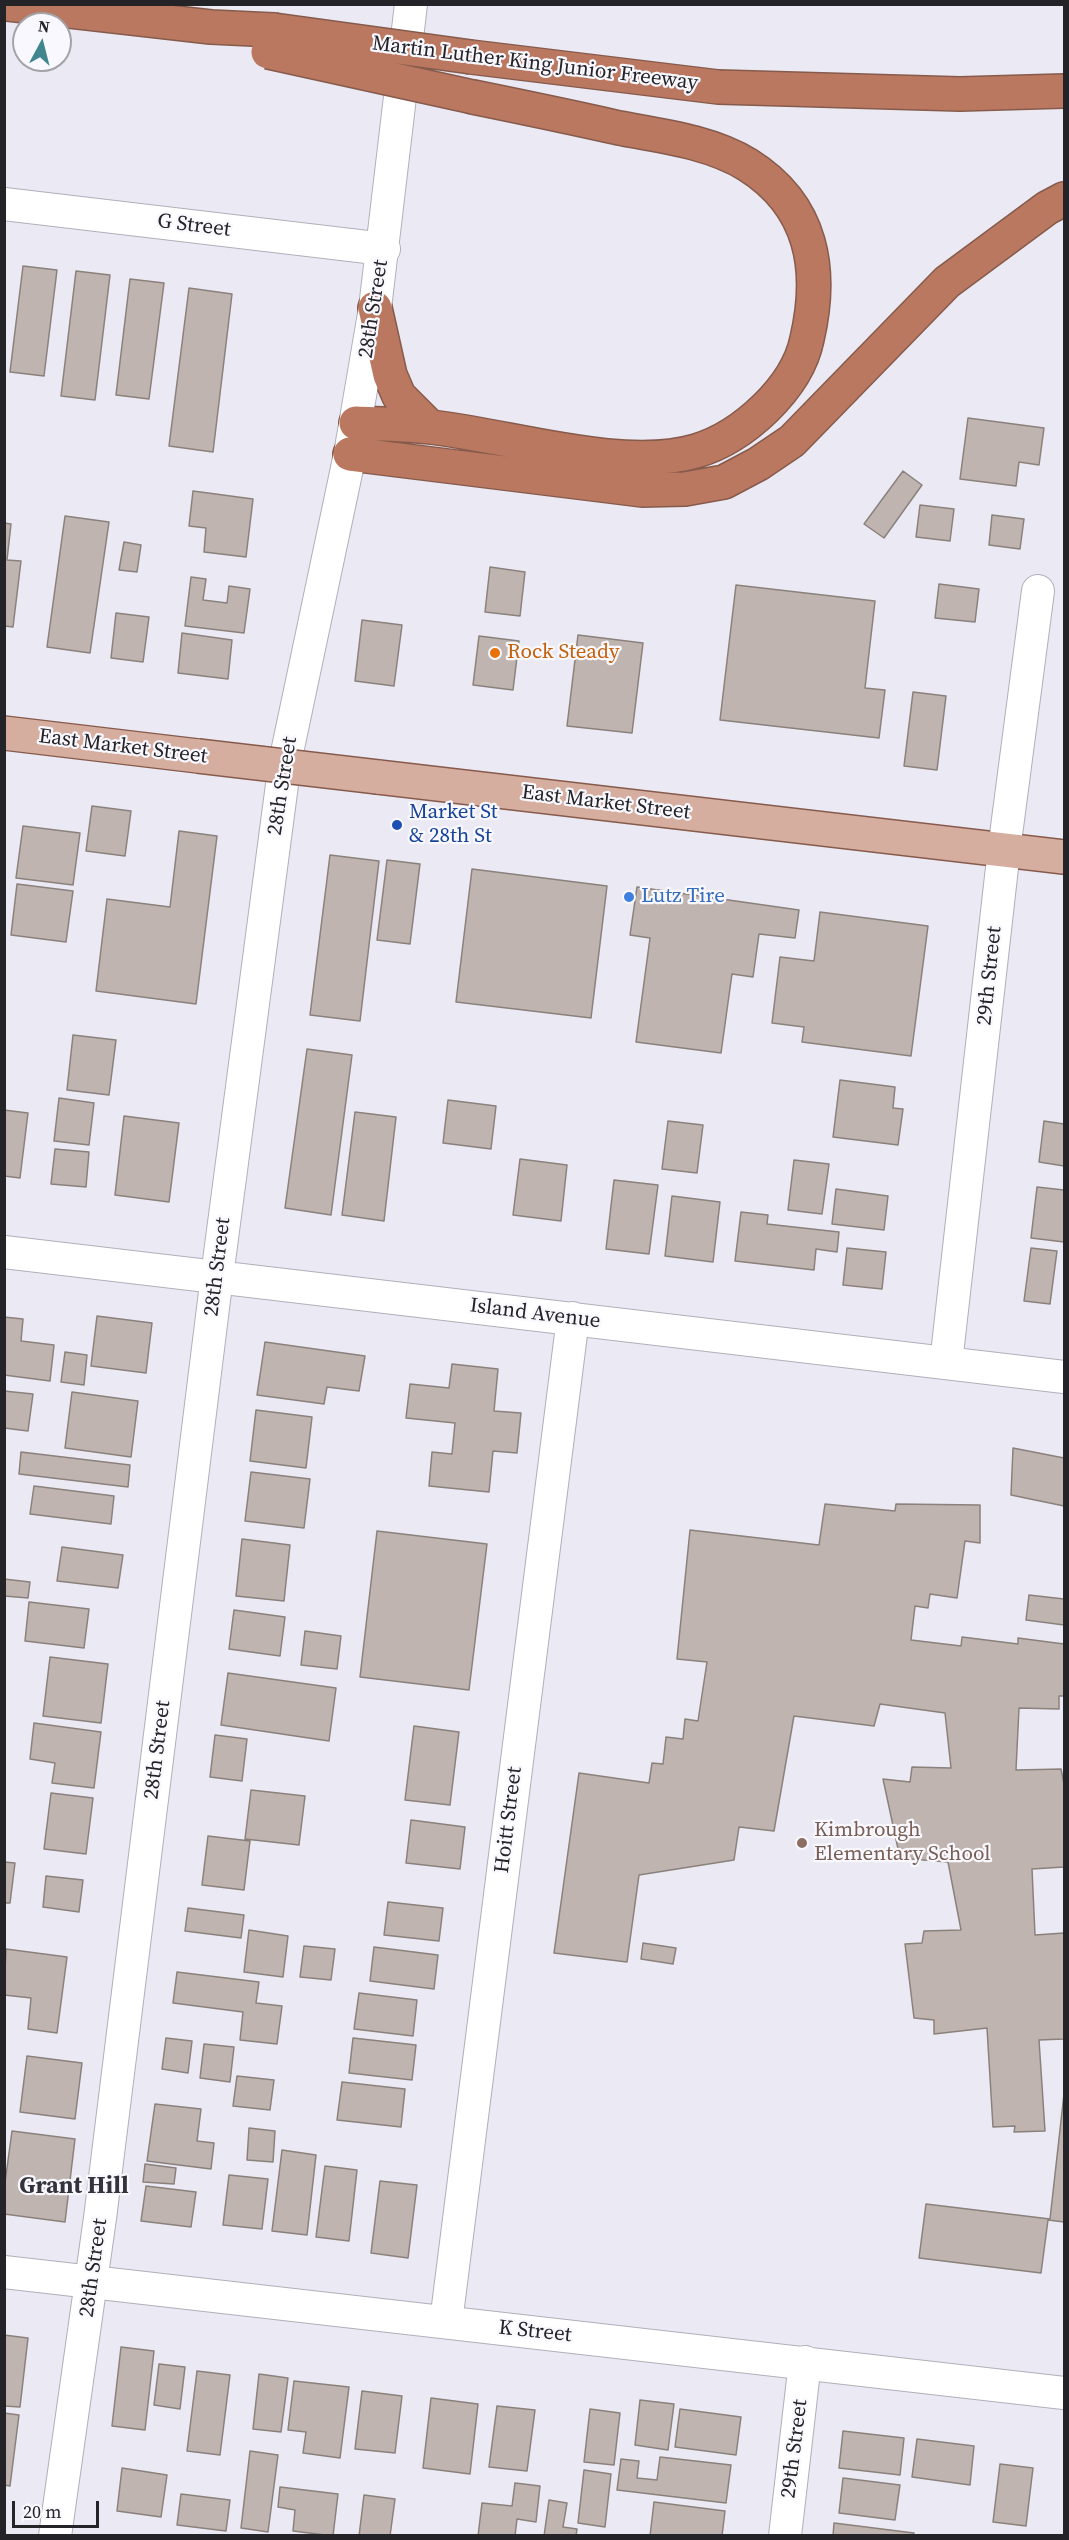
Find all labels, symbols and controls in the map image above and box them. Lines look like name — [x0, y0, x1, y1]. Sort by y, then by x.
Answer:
north arrow — [12, 12, 72, 72]
text: N — [37, 14, 51, 38]
street label: Martin Luther King Junior Freeway — [371, 31, 699, 97]
street label: G Street — [156, 209, 232, 243]
street label: 28th Street — [354, 258, 394, 360]
place label: Rock Steady — [507, 640, 619, 666]
marker: Rock Steady — [488, 646, 502, 660]
street label: East Market Street — [37, 724, 209, 770]
street label: 28th Street — [263, 735, 303, 837]
street label: East Market Street — [520, 780, 692, 826]
place label: Market St & 28th St — [409, 800, 498, 850]
marker: Market St & 28th St — [390, 818, 404, 832]
place label: Lutz Tire — [641, 884, 725, 910]
marker: Lutz Tire — [622, 890, 636, 904]
street label: 29th Street — [972, 925, 1008, 1027]
street label: 28th Street — [199, 1216, 237, 1318]
street label: Island Avenue — [468, 1293, 602, 1335]
street label: 28th Street — [139, 1699, 177, 1801]
street label: Hoitt Street — [490, 1765, 528, 1875]
place label: Kimbrough Elementary School — [814, 1818, 991, 1868]
marker: Kimbrough Elementary School — [795, 1836, 809, 1850]
district label: Grant Hill — [19, 2173, 129, 2201]
street label: 28th Street — [75, 2217, 113, 2319]
street label: K Street — [497, 2316, 573, 2348]
street label: 29th Street — [776, 2398, 814, 2500]
scale bar — [15, 2489, 102, 2527]
text: 20 m — [23, 2499, 61, 2524]

